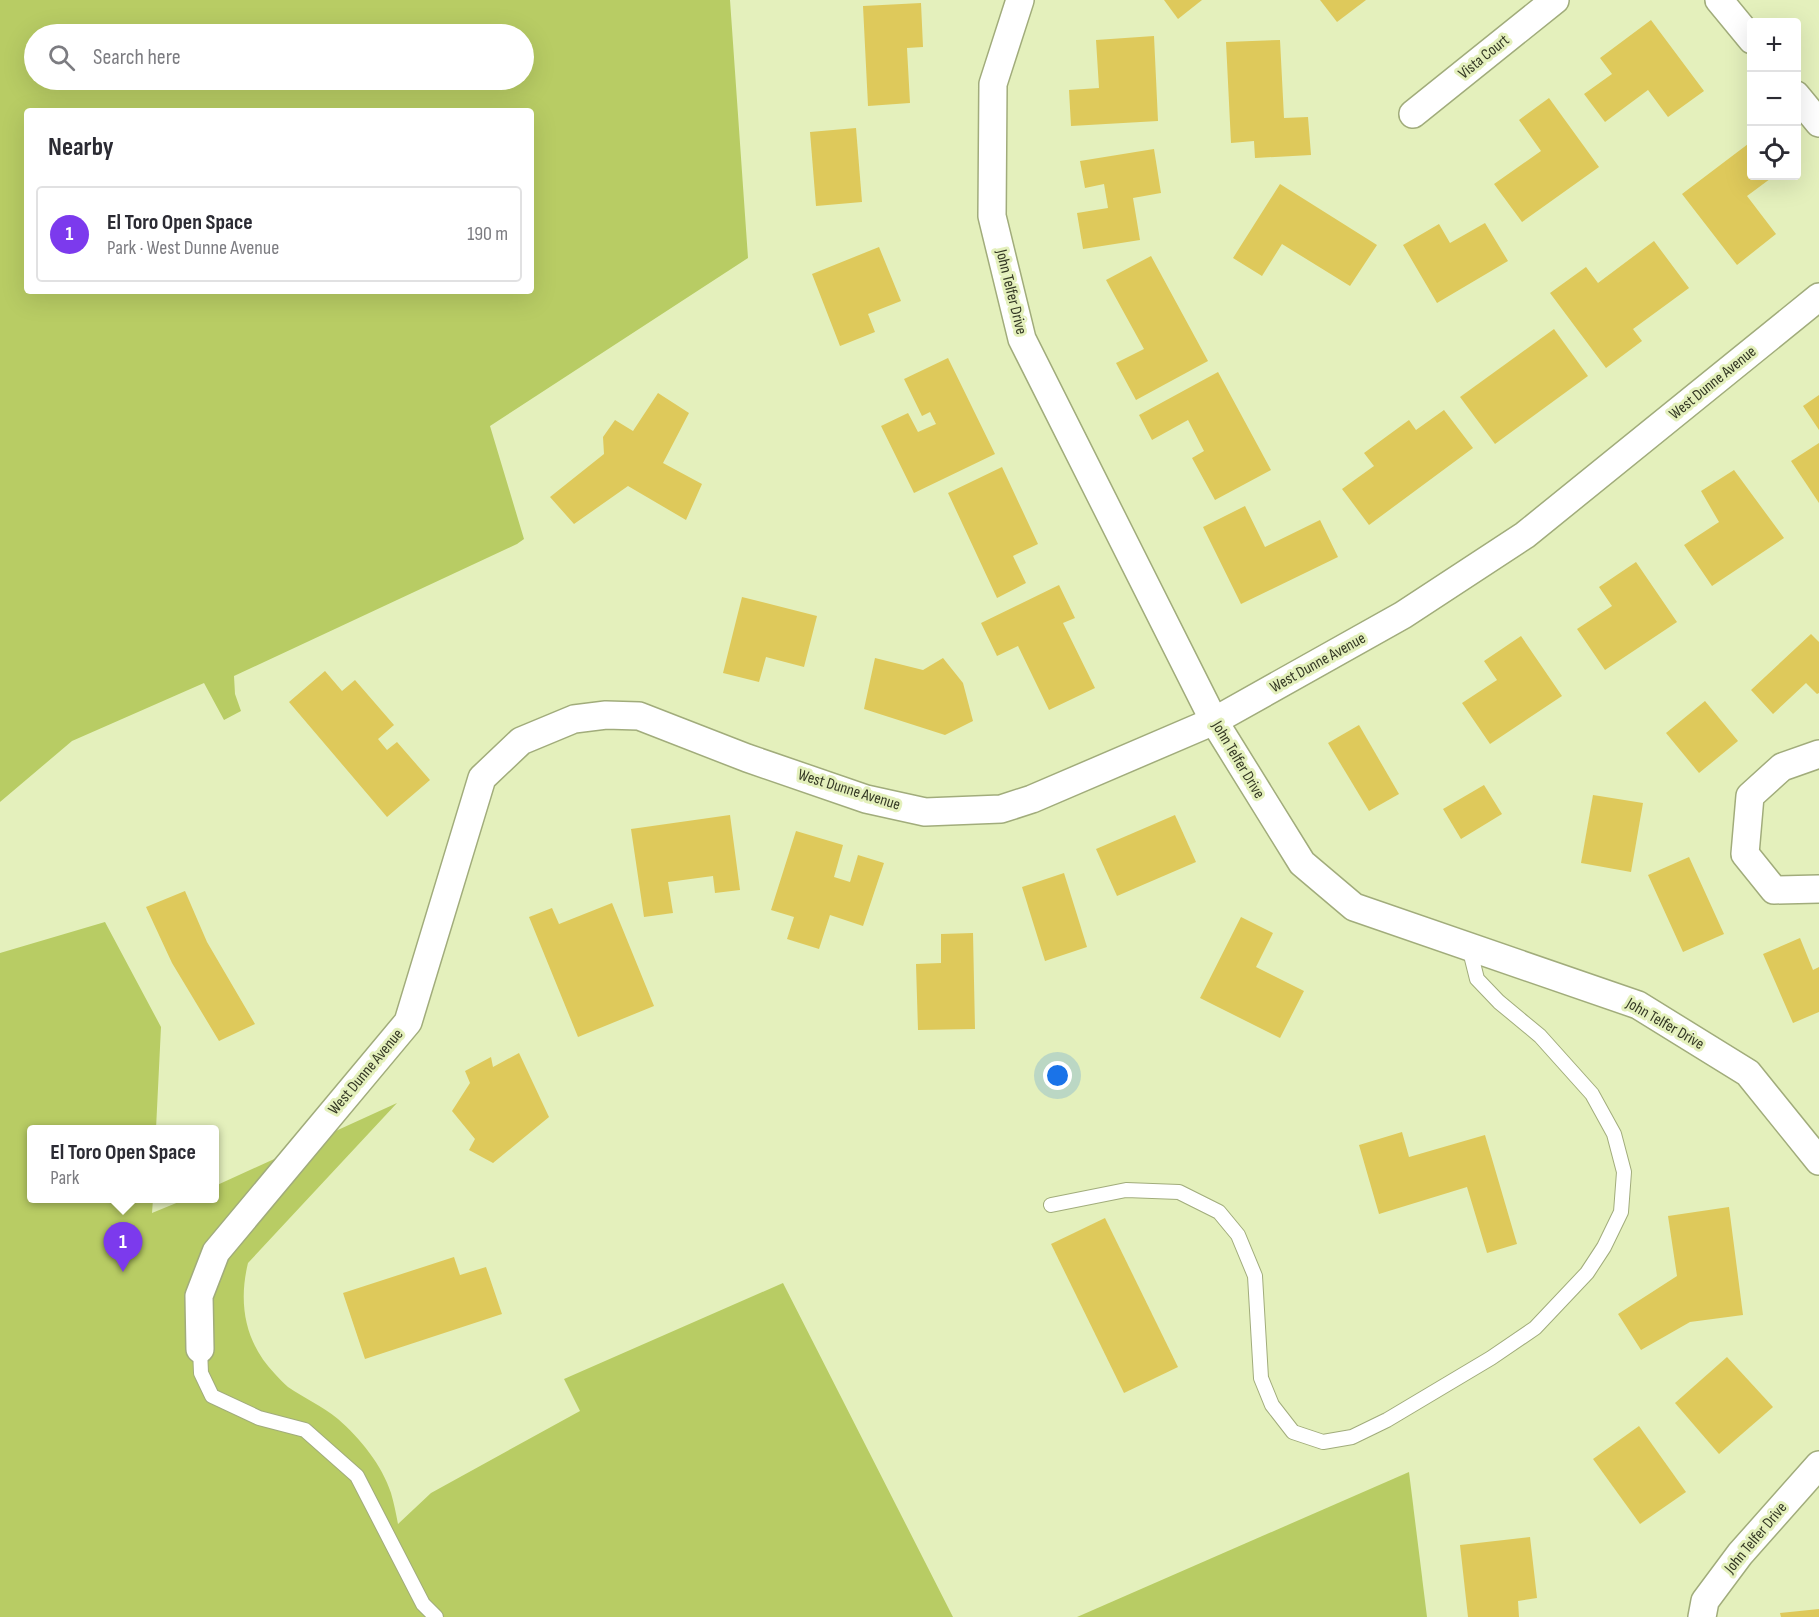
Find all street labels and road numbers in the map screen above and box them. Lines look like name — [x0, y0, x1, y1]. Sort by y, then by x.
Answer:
street label: Vista Court — [1455, 31, 1513, 83]
street label: John Telfer Drive — [991, 247, 1031, 336]
street label: West Dunne Avenue — [1666, 342, 1760, 424]
street label: West Dunne Avenue — [1267, 629, 1369, 697]
street label: John Telfer Drive — [1207, 717, 1268, 802]
street label: West Dunne Avenue — [795, 765, 903, 815]
street label: John Telfer Drive — [1622, 994, 1707, 1054]
street label: West Dunne Avenue — [325, 1025, 407, 1119]
street label: John Telfer Drive — [1720, 1499, 1791, 1578]

